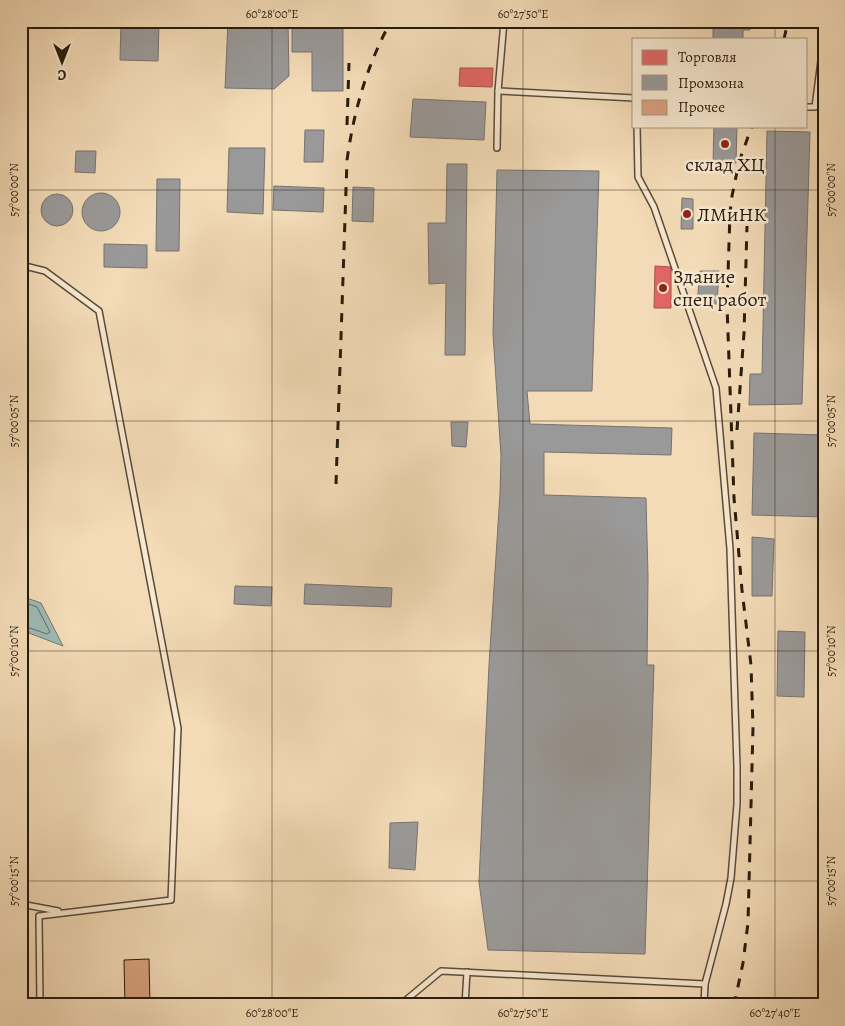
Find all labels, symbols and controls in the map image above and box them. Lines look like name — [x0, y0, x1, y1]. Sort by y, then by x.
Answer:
text: 60°28'00"E — [246, 6, 298, 22]
text: 60°27'50"E — [498, 6, 548, 22]
north arrow — [38, 38, 88, 88]
legend — [632, 38, 808, 128]
text: Торговля — [678, 47, 736, 67]
text: С — [57, 65, 66, 84]
text: Промзона — [678, 73, 744, 93]
text: Прочее — [678, 97, 725, 117]
marker: склад ХЦ — [719, 138, 731, 150]
place label: склад ХЦ — [685, 151, 765, 178]
text: 57°00'00"N — [6, 163, 22, 217]
text: 57°00'00"N — [823, 163, 839, 217]
place label: ЛМиНК — [697, 201, 767, 228]
marker: ЛМиНК — [681, 208, 693, 220]
place label: Здание спец работ — [673, 263, 767, 313]
marker: Здание спец работ — [657, 282, 669, 294]
text: 57°00'05"N — [6, 394, 22, 447]
text: 57°00'05"N — [823, 394, 839, 447]
text: 57°00'10"N — [6, 625, 22, 677]
text: 57°00'10"N — [823, 625, 839, 677]
text: 57°00'15"N — [6, 856, 22, 906]
text: 57°00'15"N — [823, 856, 839, 906]
text: 60°28'00"E — [246, 1005, 298, 1021]
text: 60°27'50"E — [498, 1005, 548, 1021]
text: 60°27'40"E — [750, 1005, 800, 1021]

